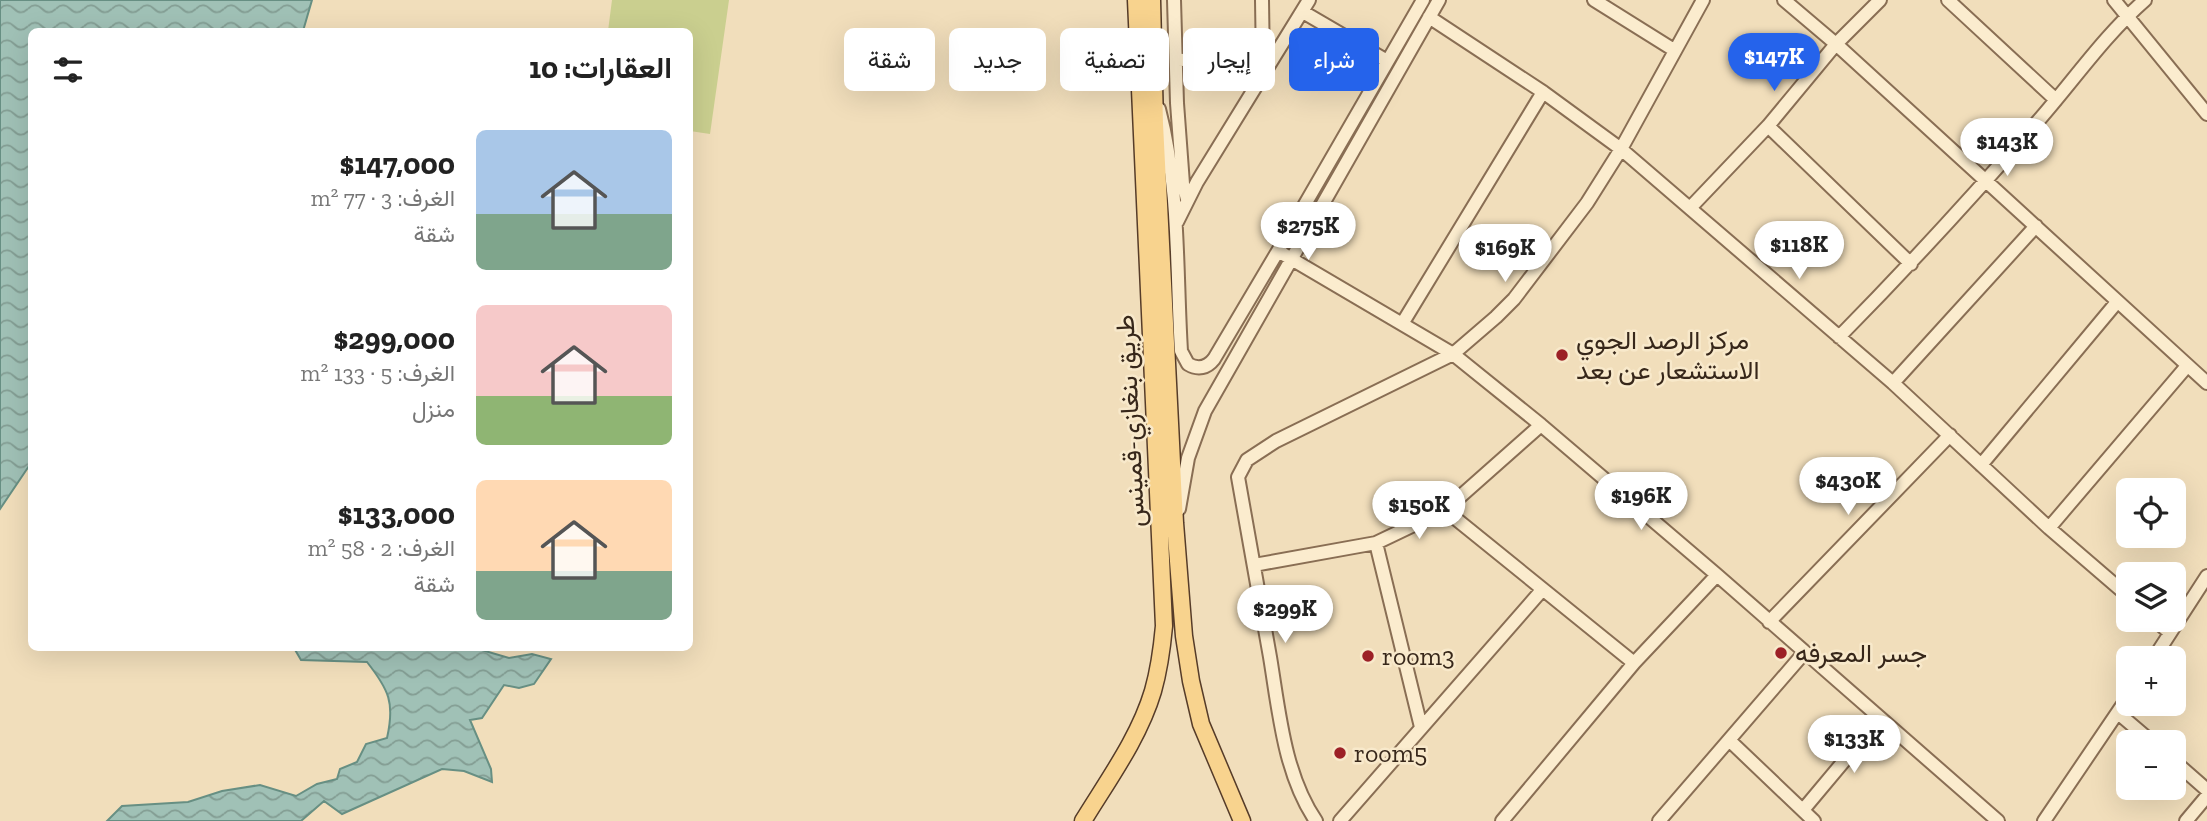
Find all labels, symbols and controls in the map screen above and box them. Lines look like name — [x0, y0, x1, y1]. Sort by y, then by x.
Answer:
chip: شقة — [844, 28, 935, 91]
chip: جديد — [949, 28, 1046, 91]
chip: تصفية — [1060, 28, 1169, 91]
chip: إيجار — [1183, 28, 1275, 91]
chip: شراء — [1289, 28, 1379, 91]
pin: $147K — [1725, 34, 1823, 93]
text: $147K — [1744, 42, 1804, 70]
text: العقارات: 10 — [529, 50, 672, 86]
icon: filters — [49, 51, 87, 89]
pin: $143K — [1958, 118, 2056, 178]
text: $143K — [1976, 127, 2038, 155]
text: $147,000 — [339, 146, 455, 182]
icon: home — [532, 158, 616, 242]
text: الغرف: 3 · 77 m² — [311, 184, 455, 212]
pin: $275K — [1259, 202, 1357, 262]
text: $275K — [1277, 211, 1339, 239]
text: شقة — [413, 220, 455, 248]
pin: $118K — [1750, 222, 1848, 281]
pin: $169K — [1456, 224, 1554, 284]
text: $118K — [1770, 230, 1828, 258]
text: $169K — [1475, 233, 1535, 261]
street label: طريق بنغازي-قمينس — [1108, 314, 1157, 528]
text: $299,000 — [334, 321, 455, 357]
place label: مركز الرصد الجوي الاستشعار عن بعد — [1576, 324, 1760, 386]
icon: home — [532, 333, 616, 417]
marker: مركز الرصد الجوي الاستشعار عن بعد — [1554, 347, 1570, 363]
text: الغرف: 5 · 133 m² — [301, 359, 455, 387]
text: منزل — [412, 395, 455, 423]
pin: $430K — [1799, 458, 1897, 517]
text: $430K — [1815, 466, 1881, 494]
pin: $196K — [1592, 472, 1690, 532]
map controls — [2116, 478, 2186, 800]
button: locate — [2116, 478, 2186, 548]
text: $196K — [1611, 481, 1671, 509]
pin: $150K — [1370, 482, 1468, 541]
text: $150K — [1388, 490, 1450, 518]
text: $133,000 — [338, 496, 455, 532]
icon: home — [532, 508, 616, 592]
text: الغرف: 2 · 58 m² — [308, 534, 455, 562]
button: layers — [2116, 562, 2186, 632]
text: شقة — [413, 570, 455, 598]
pin: $299K — [1236, 586, 1334, 645]
text: $299K — [1253, 594, 1317, 622]
place label: جسر المعرفه — [1795, 637, 1927, 669]
place label: room3 — [1382, 640, 1455, 672]
marker: جسر المعرفه — [1773, 645, 1789, 661]
button: + — [2116, 646, 2186, 716]
marker: room3 — [1360, 648, 1376, 664]
pin: $133K — [1805, 716, 1903, 775]
text: $133K — [1824, 724, 1884, 752]
button: − — [2116, 730, 2186, 800]
place label: room5 — [1354, 737, 1427, 769]
marker: room5 — [1332, 745, 1348, 761]

